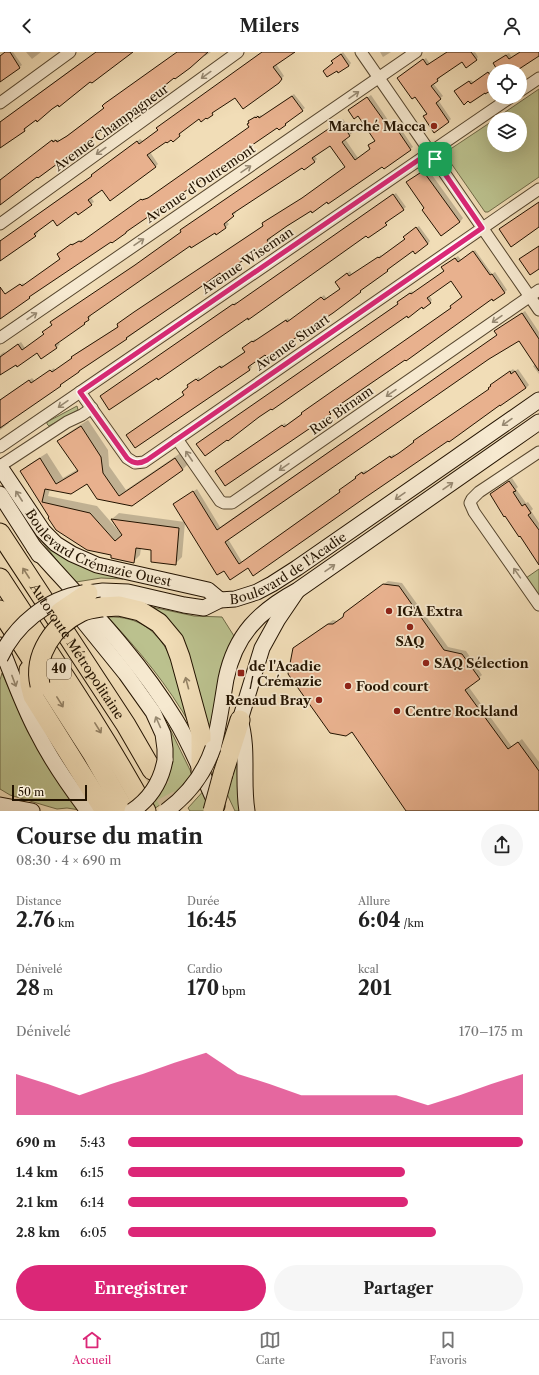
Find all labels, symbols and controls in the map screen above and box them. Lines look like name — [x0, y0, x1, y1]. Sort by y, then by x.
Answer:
icon: back — [16, 15, 38, 37]
text: Milers — [240, 15, 299, 37]
icon: person — [501, 15, 523, 37]
map controls — [487, 64, 527, 152]
button: locate — [487, 64, 527, 104]
one-way arrow — [201, 71, 212, 79]
street label: Avenue Champagneur — [50, 80, 172, 174]
one-way arrow — [348, 91, 359, 99]
button: layers — [487, 112, 527, 152]
place label: Marché Macca — [328, 118, 426, 134]
marker: Marché Macca — [429, 121, 439, 131]
street label: Avenue d'Outremont — [141, 140, 258, 226]
pin — [418, 142, 452, 176]
one-way arrow — [96, 147, 107, 155]
icon: arrive — [424, 148, 446, 170]
one-way arrow — [241, 165, 252, 173]
street label: Avenue Wiseman — [197, 223, 296, 297]
one-way arrow — [134, 238, 145, 246]
street label: Avenue Stuart — [251, 310, 333, 374]
one-way arrow — [26, 312, 37, 320]
one-way arrow — [492, 315, 503, 323]
street label: Rue Birnam — [306, 382, 376, 438]
one-way arrow — [385, 389, 396, 397]
one-way arrow — [58, 400, 69, 408]
one-way arrow — [502, 418, 513, 426]
one-way arrow — [185, 451, 193, 462]
one-way arrow — [279, 463, 290, 471]
one-way arrow — [442, 482, 453, 490]
one-way arrow — [15, 491, 23, 502]
one-way arrow — [395, 492, 406, 500]
street label: Boulevard Crémazie Ouest — [22, 506, 173, 590]
street label: Boulevard de l'Acadie — [229, 528, 349, 607]
one-way arrow — [324, 564, 335, 572]
one-way arrow — [22, 568, 30, 579]
one-way arrow — [513, 568, 521, 579]
street label: Autoroute Métropolitaine — [26, 579, 128, 722]
place label: IGA Extra — [397, 603, 463, 619]
marker: IGA Extra — [384, 606, 394, 616]
marker: SAQ — [405, 622, 415, 632]
place label: SAQ — [396, 633, 424, 649]
place label: SAQ Sélection — [434, 655, 529, 671]
place label: de l'Acadie / Crémazie — [249, 658, 322, 689]
marker: SAQ Sélection — [421, 658, 431, 668]
road number: 40 — [47, 659, 71, 679]
marker: de l'Acadie / Crémazie — [236, 668, 246, 678]
one-way arrow — [11, 675, 19, 687]
one-way arrow — [183, 677, 191, 690]
place label: Food court — [356, 678, 429, 694]
marker: Food court — [343, 681, 353, 691]
place label: Renaud Bray — [225, 692, 312, 708]
marker: Renaud Bray — [314, 695, 324, 705]
one-way arrow — [56, 696, 64, 707]
place label: Centre Rockland — [405, 703, 518, 719]
marker: Centre Rockland — [392, 706, 402, 716]
one-way arrow — [154, 717, 161, 729]
one-way arrow — [94, 722, 102, 734]
scale bar — [12, 783, 87, 802]
text: 50 m — [18, 785, 44, 799]
text: Course du matin — [16, 823, 203, 850]
button: share — [481, 824, 523, 866]
text: 08:30 · 4 × 690 m — [16, 852, 121, 868]
text: Distance — [16, 894, 62, 908]
text: Durée — [187, 894, 220, 908]
text: Allure — [358, 894, 390, 908]
text: 2.76 — [16, 908, 55, 932]
text: 16:45 — [187, 908, 237, 932]
text: 6:04 — [358, 908, 400, 932]
text: km — [55, 916, 75, 930]
text: /km — [400, 916, 424, 930]
text: Dénivelé — [16, 962, 62, 976]
text: Cardio — [187, 962, 223, 976]
text: kcal — [358, 962, 379, 976]
text: 28 — [16, 976, 40, 1000]
text: 170 — [187, 976, 219, 1000]
text: 201 — [358, 976, 392, 1000]
text: m — [40, 984, 53, 998]
text: bpm — [219, 984, 246, 998]
text: Dénivelé — [16, 1023, 71, 1039]
text: 170–175 m — [459, 1023, 523, 1039]
text: 690 m — [16, 1134, 56, 1150]
text: 5:43 — [80, 1134, 105, 1150]
text: 1.4 km — [16, 1164, 58, 1180]
text: 6:15 — [80, 1164, 104, 1180]
text: 2.1 km — [16, 1194, 58, 1210]
text: 6:14 — [80, 1194, 104, 1210]
text: 2.8 km — [16, 1224, 60, 1240]
text: 6:05 — [80, 1224, 107, 1240]
button: Enregistrer — [16, 1265, 266, 1311]
button: Partager — [274, 1265, 523, 1311]
tab: Accueil — [72, 1329, 111, 1367]
tab: Carte — [256, 1329, 285, 1367]
tab: Favoris — [429, 1329, 467, 1367]

